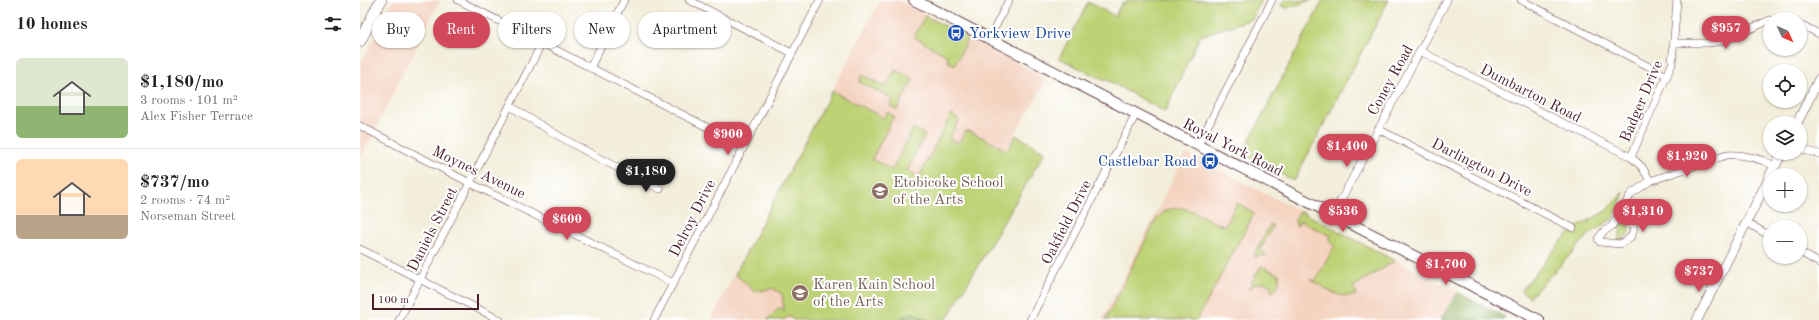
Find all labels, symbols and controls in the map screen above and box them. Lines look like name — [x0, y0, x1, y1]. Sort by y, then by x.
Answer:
chip: Buy — [372, 12, 425, 48]
chip: Rent — [433, 12, 490, 48]
chip: Filters — [498, 12, 566, 48]
chip: New — [574, 12, 630, 48]
chip: Apartment — [638, 12, 731, 48]
north arrow — [1763, 12, 1807, 56]
map controls — [1763, 12, 1807, 264]
icon: filters — [322, 13, 344, 35]
text: 10 homes — [16, 16, 88, 33]
pin: $957 — [1702, 16, 1750, 50]
text: $957 — [1711, 22, 1741, 35]
bus stop icon: Yorkview Drive — [946, 23, 966, 43]
place label: Yorkview Drive — [969, 27, 1071, 42]
street label: Coney Road — [1366, 43, 1417, 119]
street label: Badger Drive — [1618, 59, 1666, 145]
street label: Dumbarton Road — [1477, 62, 1583, 126]
button: locate — [1763, 64, 1807, 108]
icon: home — [48, 74, 96, 122]
text: $1,180/mo — [140, 74, 224, 91]
text: 3 rooms · 101 m² — [140, 94, 238, 107]
text: Alex Fisher Terrace — [140, 110, 253, 123]
button: layers — [1763, 116, 1807, 160]
street label: Royal York Road — [1180, 117, 1285, 180]
pin: $900 — [704, 122, 752, 156]
text: $900 — [713, 128, 743, 141]
pin: $1,400 — [1314, 134, 1380, 168]
street label: Darlington Drive — [1429, 137, 1534, 200]
text: $1,400 — [1326, 140, 1368, 153]
street label: Moynes Avenue — [430, 144, 527, 202]
pin: $1,920 — [1654, 144, 1720, 178]
text: $1,920 — [1666, 150, 1708, 163]
bus stop icon: Castlebar Road — [1200, 151, 1220, 171]
place label: Castlebar Road — [1098, 155, 1197, 170]
pin: $1,180 — [613, 159, 679, 193]
text: $1,180 — [625, 165, 667, 178]
button: + — [1763, 168, 1807, 212]
text: $737/mo — [140, 174, 209, 191]
icon: home — [48, 175, 96, 223]
place label: Etobicoke School of the Arts — [893, 176, 1004, 208]
street label: Delroy Drive — [667, 178, 719, 260]
street label: Oakfield Drive — [1040, 178, 1095, 267]
school or university icon: Etobicoke School of the Arts — [870, 181, 890, 201]
street label: Daniels Street — [406, 185, 461, 274]
text: 2 rooms · 74 m² — [140, 194, 230, 207]
pin: $536 — [1319, 199, 1367, 233]
pin: $1,310 — [1610, 199, 1676, 233]
text: $536 — [1328, 205, 1358, 218]
text: $1,310 — [1622, 205, 1664, 218]
pin: $600 — [543, 207, 591, 241]
text: Norseman Street — [140, 210, 235, 223]
text: $600 — [552, 213, 582, 226]
button: − — [1763, 220, 1807, 264]
pin: $1,700 — [1413, 252, 1479, 286]
text: $1,700 — [1425, 258, 1467, 271]
pin: $737 — [1675, 259, 1723, 293]
text: $737 — [1684, 265, 1714, 278]
place label: Karen Kain School of the Arts — [813, 278, 935, 310]
school or university icon: Karen Kain School of the Arts — [790, 283, 810, 303]
scale bar — [372, 292, 479, 311]
text: 100 m — [378, 295, 409, 306]

